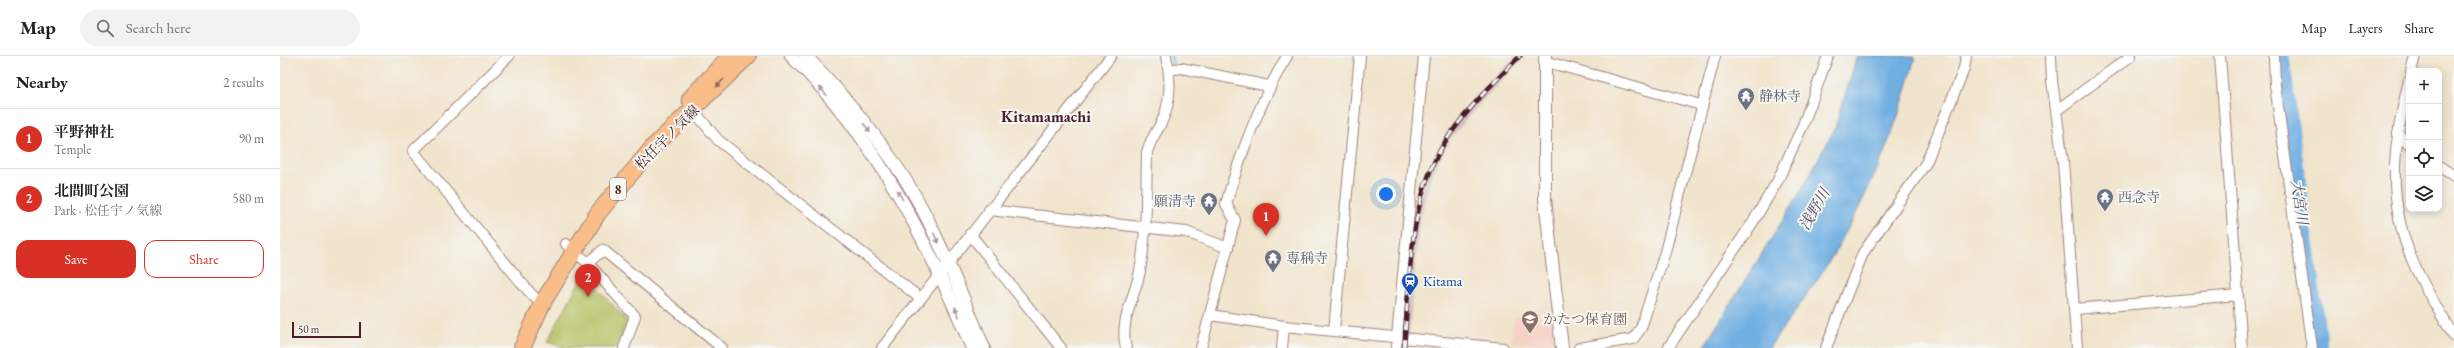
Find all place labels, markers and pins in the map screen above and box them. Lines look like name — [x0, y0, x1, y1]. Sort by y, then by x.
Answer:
temple icon: 静林寺 — [1736, 86, 1756, 111]
place label: 静林寺 — [1759, 87, 1801, 105]
temple icon: 西念寺 — [2095, 187, 2115, 212]
place label: 西念寺 — [2118, 188, 2160, 206]
temple icon: 願清寺 — [1199, 191, 1219, 216]
place label: 願清寺 — [1154, 192, 1196, 210]
pin: 1 — [1253, 203, 1279, 236]
temple icon: 専稱寺 — [1263, 248, 1283, 273]
place label: 専稱寺 — [1286, 249, 1328, 267]
pin: 2 — [575, 264, 601, 297]
station icon: Kitama — [1400, 271, 1420, 296]
place label: Kitama — [1423, 272, 1463, 290]
school or university icon: かたつ保育園 — [1520, 309, 1540, 334]
place label: かたつ保育園 — [1543, 310, 1627, 328]

